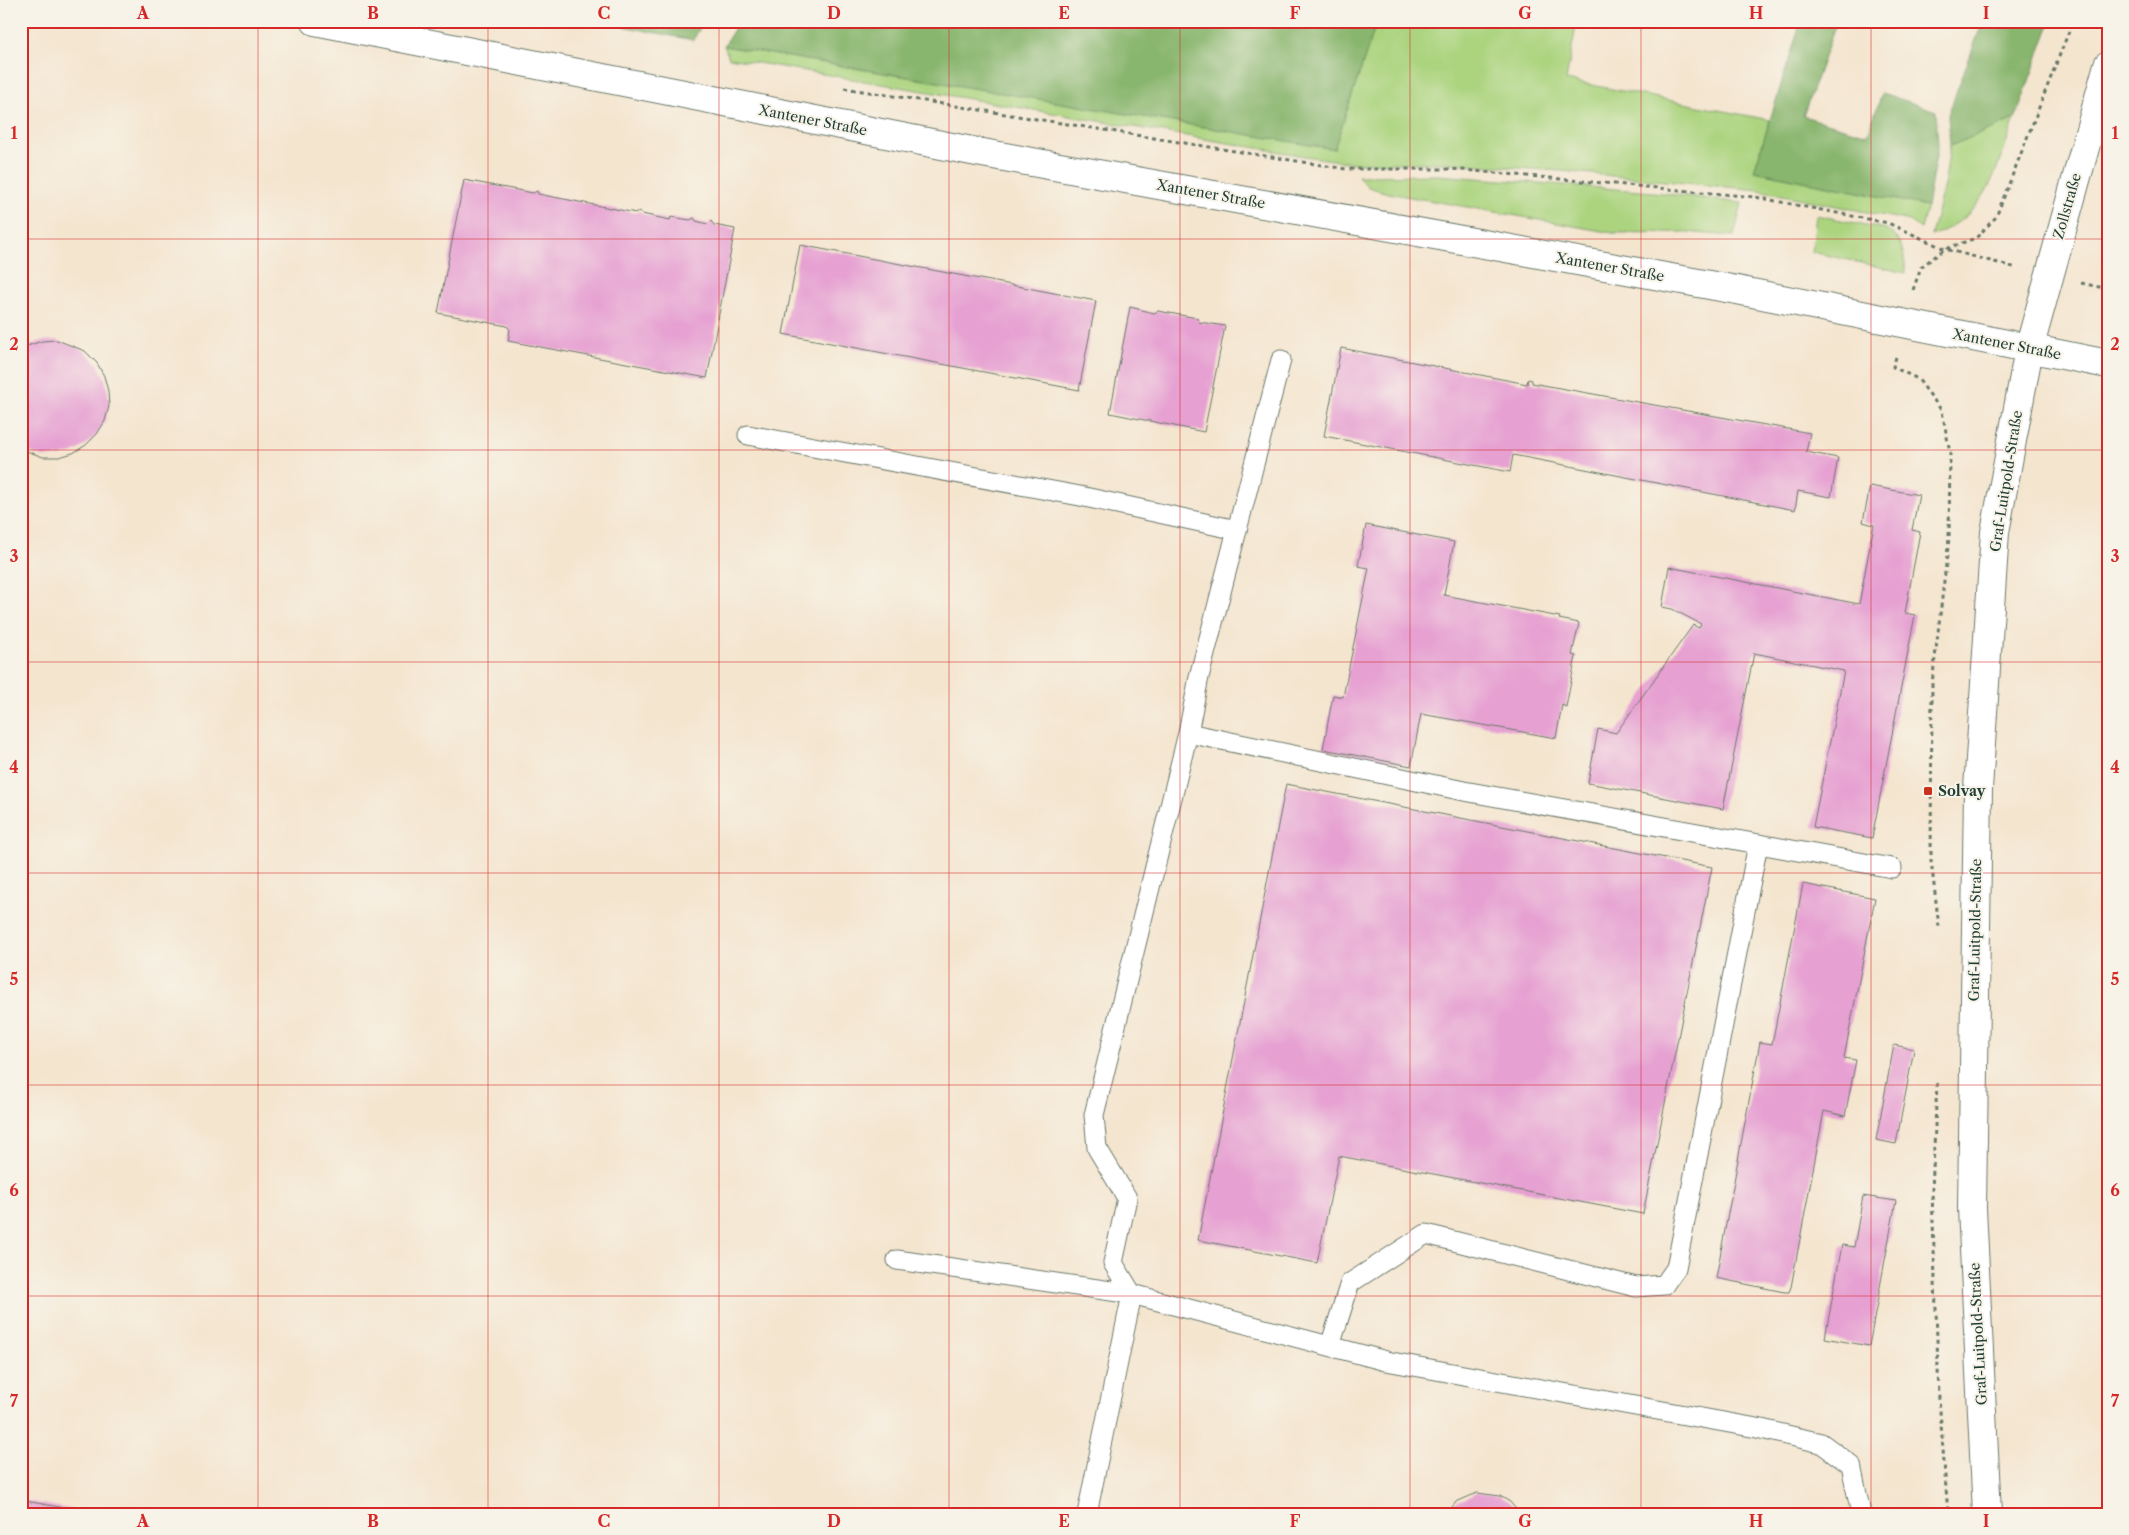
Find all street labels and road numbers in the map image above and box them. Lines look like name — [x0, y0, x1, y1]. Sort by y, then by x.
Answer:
street label: Xantener Straße — [756, 100, 869, 139]
street label: Zollstraße — [2049, 171, 2085, 241]
street label: Xantener Straße — [1154, 175, 1267, 212]
street label: Xantener Straße — [1553, 248, 1666, 285]
street label: Xantener Straße — [1950, 324, 2063, 363]
street label: Graf-Luitpold-Straße — [1986, 409, 2026, 553]
street label: Graf-Luitpold-Straße — [1965, 858, 1985, 1002]
street label: Graf-Luitpold-Straße — [1965, 1262, 1991, 1406]

